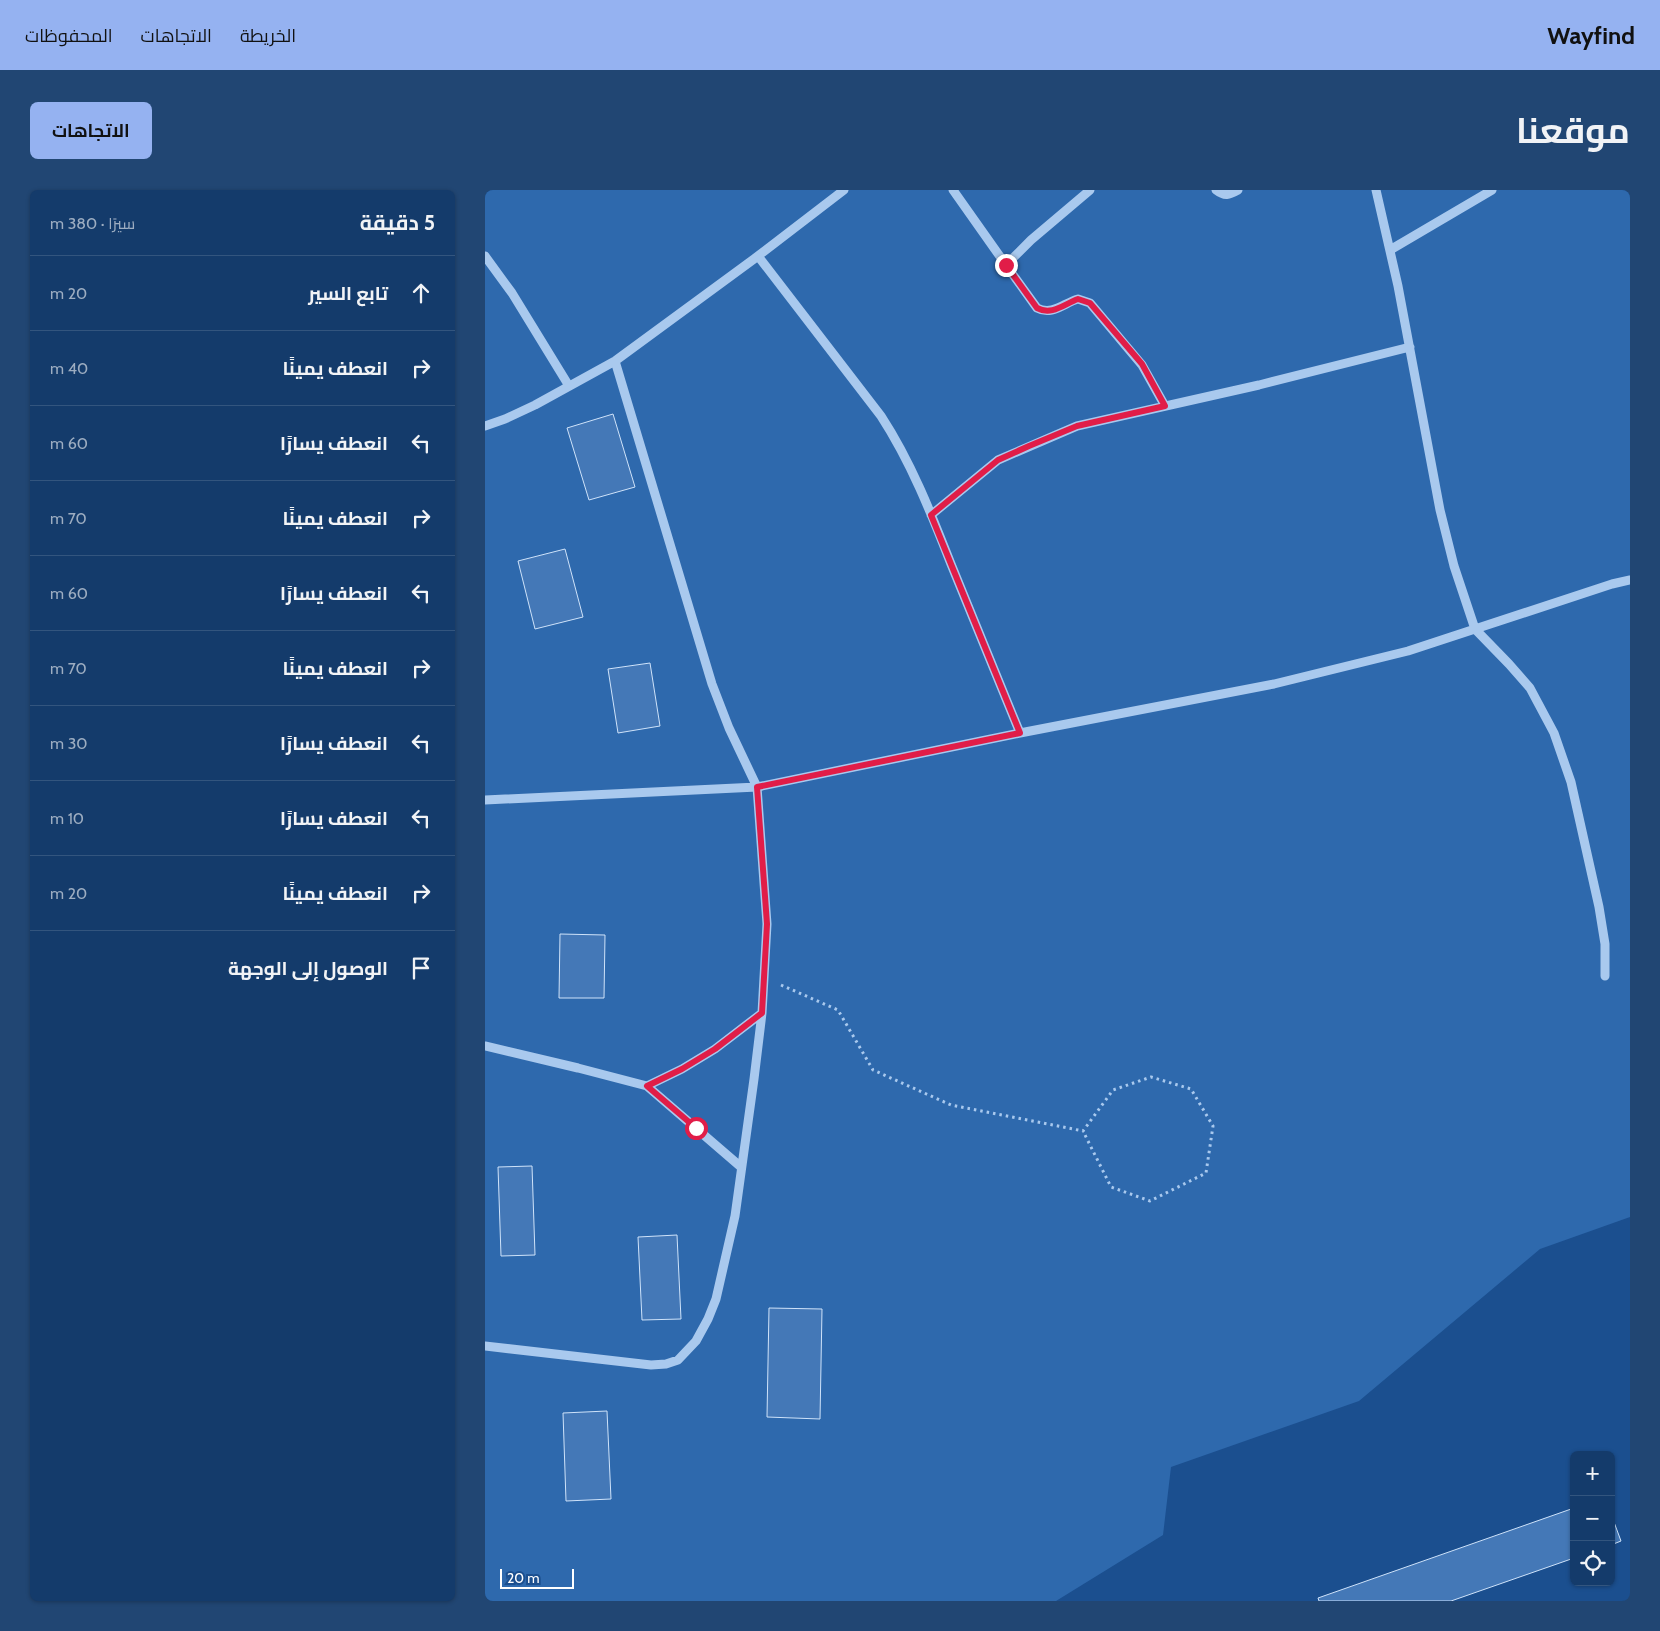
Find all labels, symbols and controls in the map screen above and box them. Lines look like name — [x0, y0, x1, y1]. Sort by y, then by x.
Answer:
text: Wayfind — [1547, 21, 1635, 50]
text: المحفوظات — [25, 25, 113, 47]
text: الاتجاهات — [141, 25, 212, 47]
text: الخريطة — [240, 25, 296, 47]
button: الاتجاهات — [30, 102, 152, 159]
text: موقعنا — [1516, 109, 1630, 152]
text: 5 دقيقة — [360, 210, 435, 235]
text: سيرًا · 380 m — [50, 214, 135, 233]
route end — [995, 254, 1018, 277]
icon: ahead — [407, 279, 435, 307]
text: تابع السير — [308, 282, 388, 305]
text: 20 m — [50, 284, 87, 303]
icon: right — [407, 354, 435, 382]
text: انعطف يمينًا — [282, 357, 388, 380]
text: 40 m — [50, 359, 88, 378]
icon: left — [407, 429, 435, 457]
text: انعطف يسارًا — [280, 432, 388, 455]
text: 60 m — [50, 434, 88, 453]
icon: right — [407, 504, 435, 532]
text: انعطف يمينًا — [282, 507, 388, 530]
text: 70 m — [50, 509, 87, 528]
icon: left — [407, 579, 435, 607]
text: انعطف يسارًا — [280, 582, 388, 605]
text: 60 m — [50, 584, 88, 603]
icon: right — [407, 654, 435, 682]
text: انعطف يمينًا — [282, 657, 388, 680]
text: 70 m — [50, 659, 87, 678]
icon: left — [407, 729, 435, 757]
text: انعطف يسارًا — [280, 732, 388, 755]
text: 30 m — [50, 734, 87, 753]
icon: left — [407, 804, 435, 832]
text: انعطف يسارًا — [280, 807, 388, 830]
text: 10 m — [50, 809, 84, 828]
icon: right — [407, 879, 435, 907]
text: انعطف يمينًا — [282, 882, 388, 905]
text: 20 m — [50, 884, 87, 903]
icon: arrive — [407, 954, 435, 982]
text: الوصول إلى الوجهة — [228, 957, 388, 980]
route start — [685, 1117, 708, 1140]
map controls — [1570, 1451, 1615, 1586]
button: + — [1570, 1451, 1615, 1496]
button: − — [1570, 1496, 1615, 1541]
button: locate — [1570, 1541, 1615, 1586]
scale bar — [500, 1566, 574, 1589]
text: 20 m — [507, 1569, 540, 1587]

